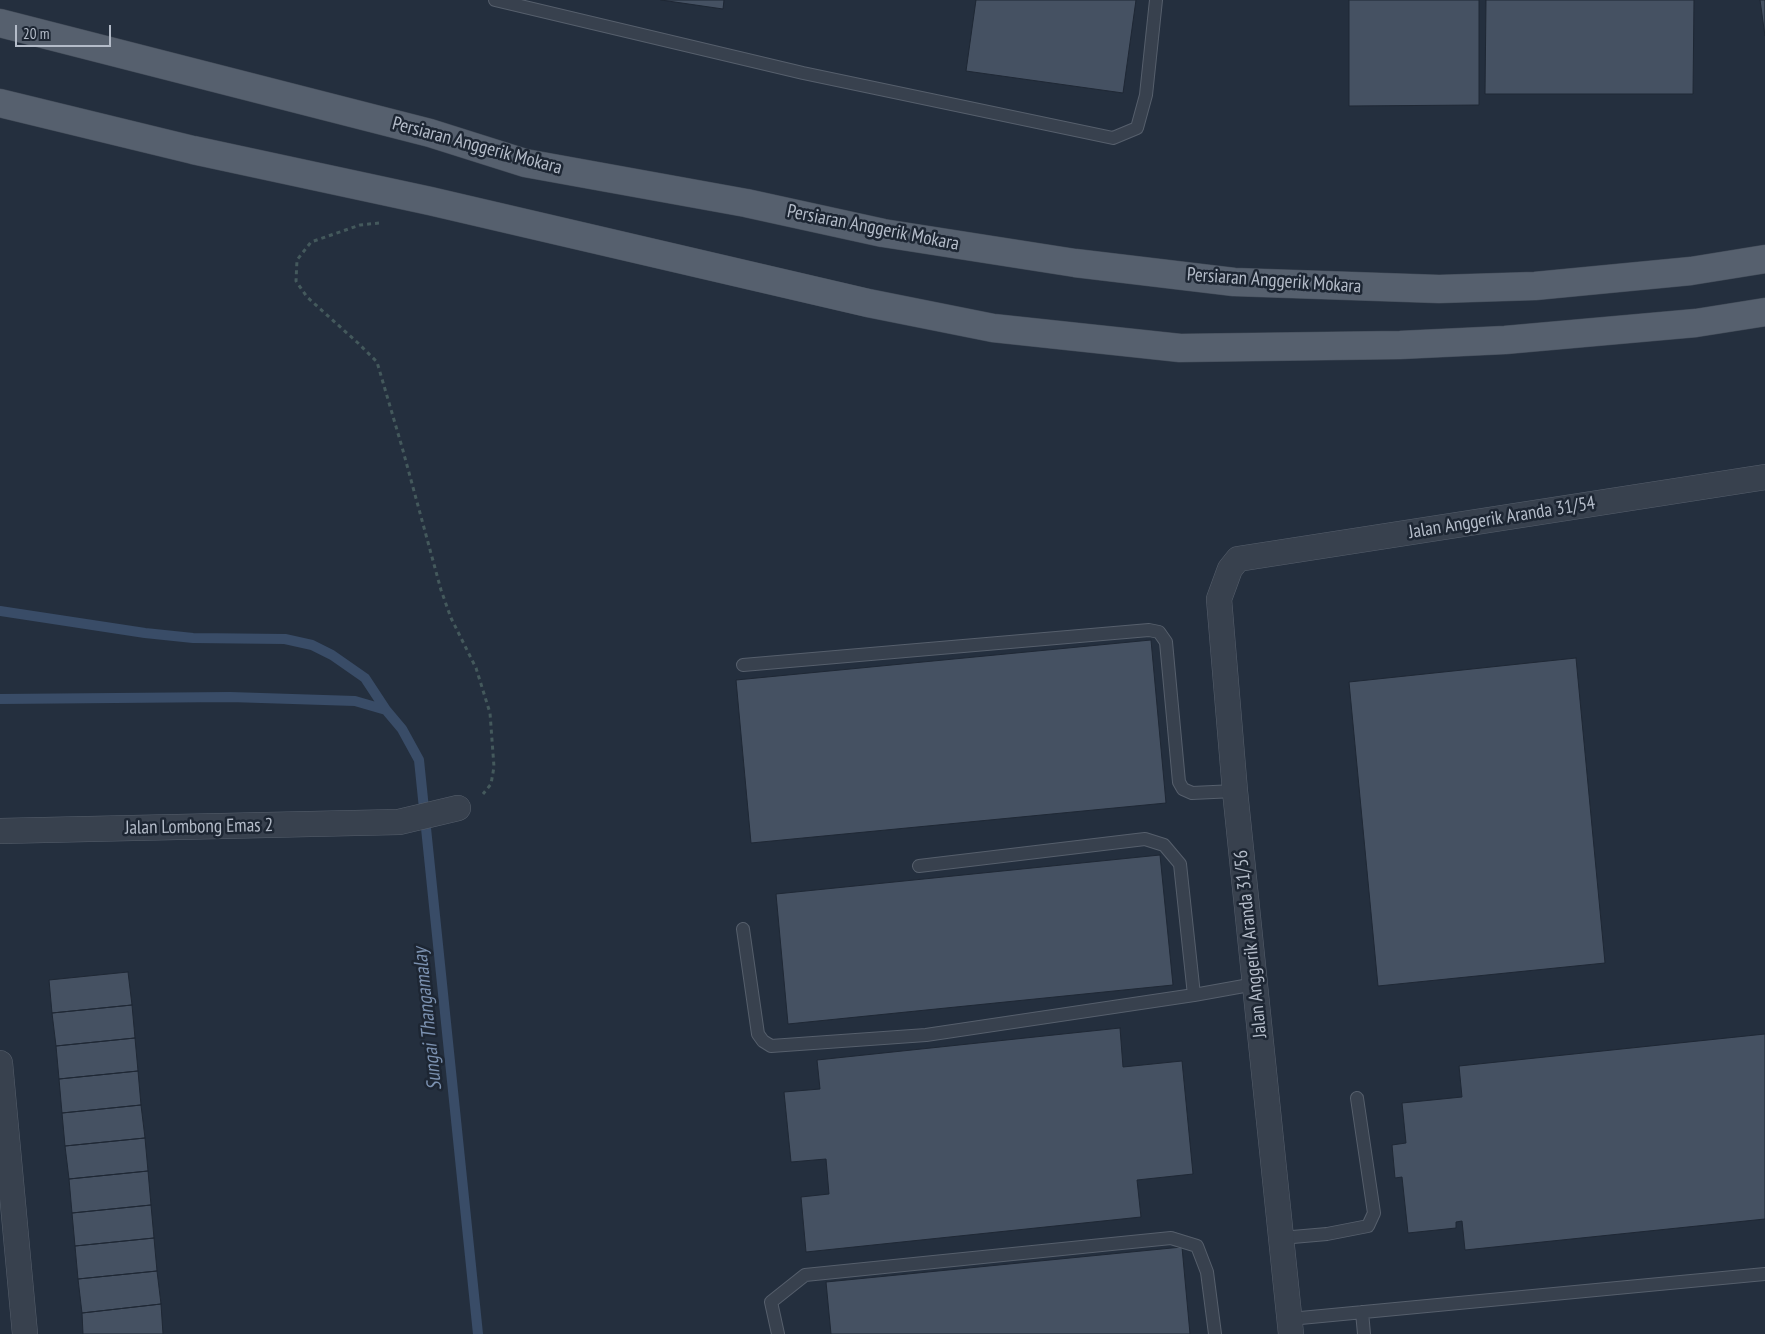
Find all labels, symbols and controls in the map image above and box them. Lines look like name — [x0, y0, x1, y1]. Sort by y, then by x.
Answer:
scale bar — [18, 15, 114, 47]
text: 20 m — [23, 24, 49, 43]
street label: Persiaran Anggerik Mokara — [390, 112, 564, 180]
street label: Persiaran Anggerik Mokara — [785, 200, 961, 256]
street label: Persiaran Anggerik Mokara — [1186, 264, 1362, 298]
street label: Jalan Anggerik Aranda 31/54 — [1407, 492, 1597, 544]
street label: Jalan Lombong Emas 2 — [125, 814, 273, 840]
street label: Jalan Anggerik Aranda 31/56 — [1230, 849, 1272, 1039]
water label: Sungai Thangamalay — [409, 946, 447, 1092]

